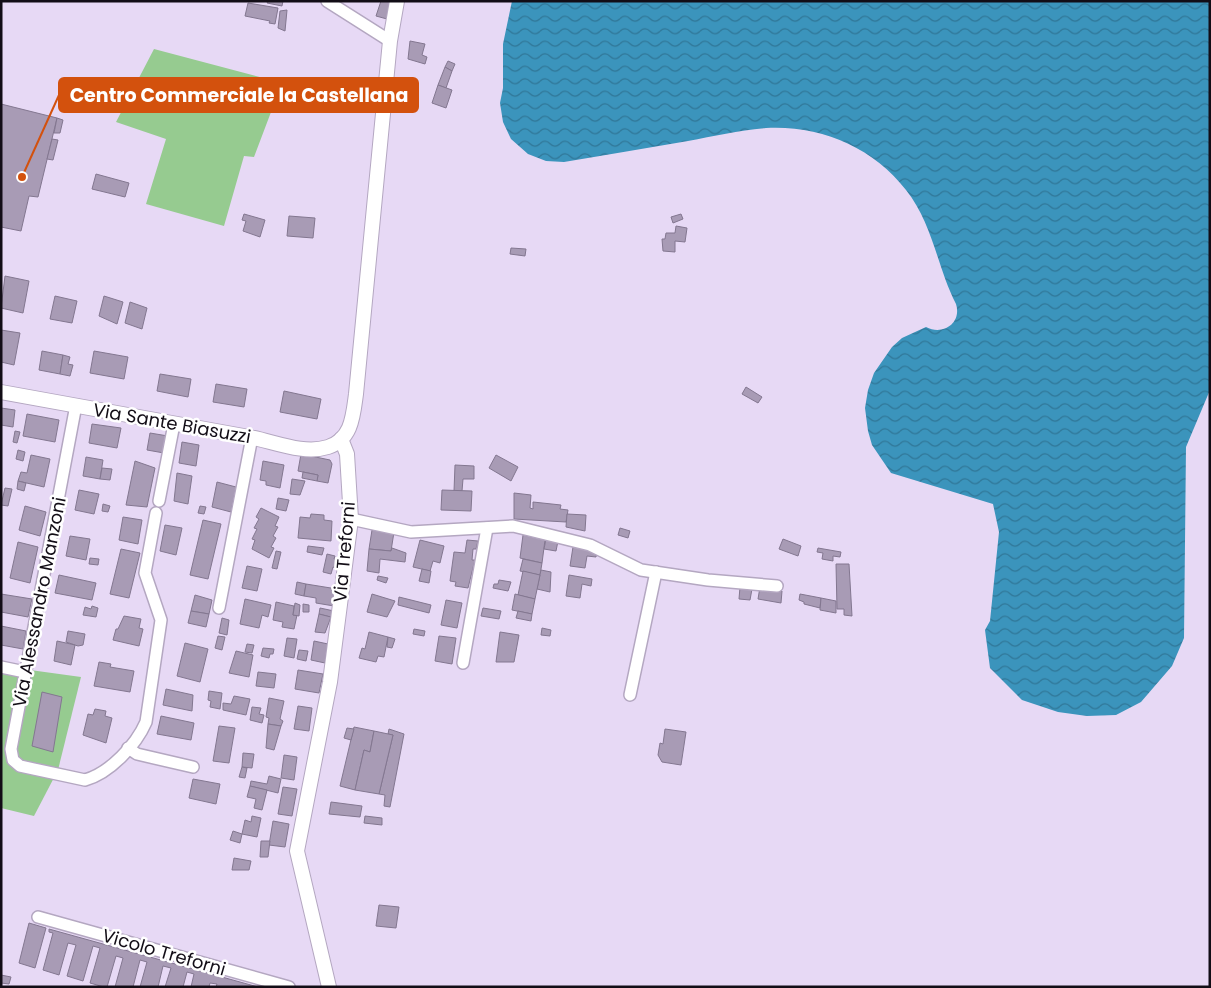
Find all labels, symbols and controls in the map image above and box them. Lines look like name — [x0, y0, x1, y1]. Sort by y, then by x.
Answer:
callout: Centro Commerciale la Castellana — [59, 78, 418, 112]
text: Centro Commerciale la Castellana — [70, 82, 408, 109]
street label: Via Sante Biasuzzi — [91, 397, 253, 449]
street label: Via Alessandro Manzoni — [6, 495, 72, 709]
street label: Via Treforni — [327, 500, 361, 604]
street label: Vicolo Treforni — [99, 922, 229, 982]

